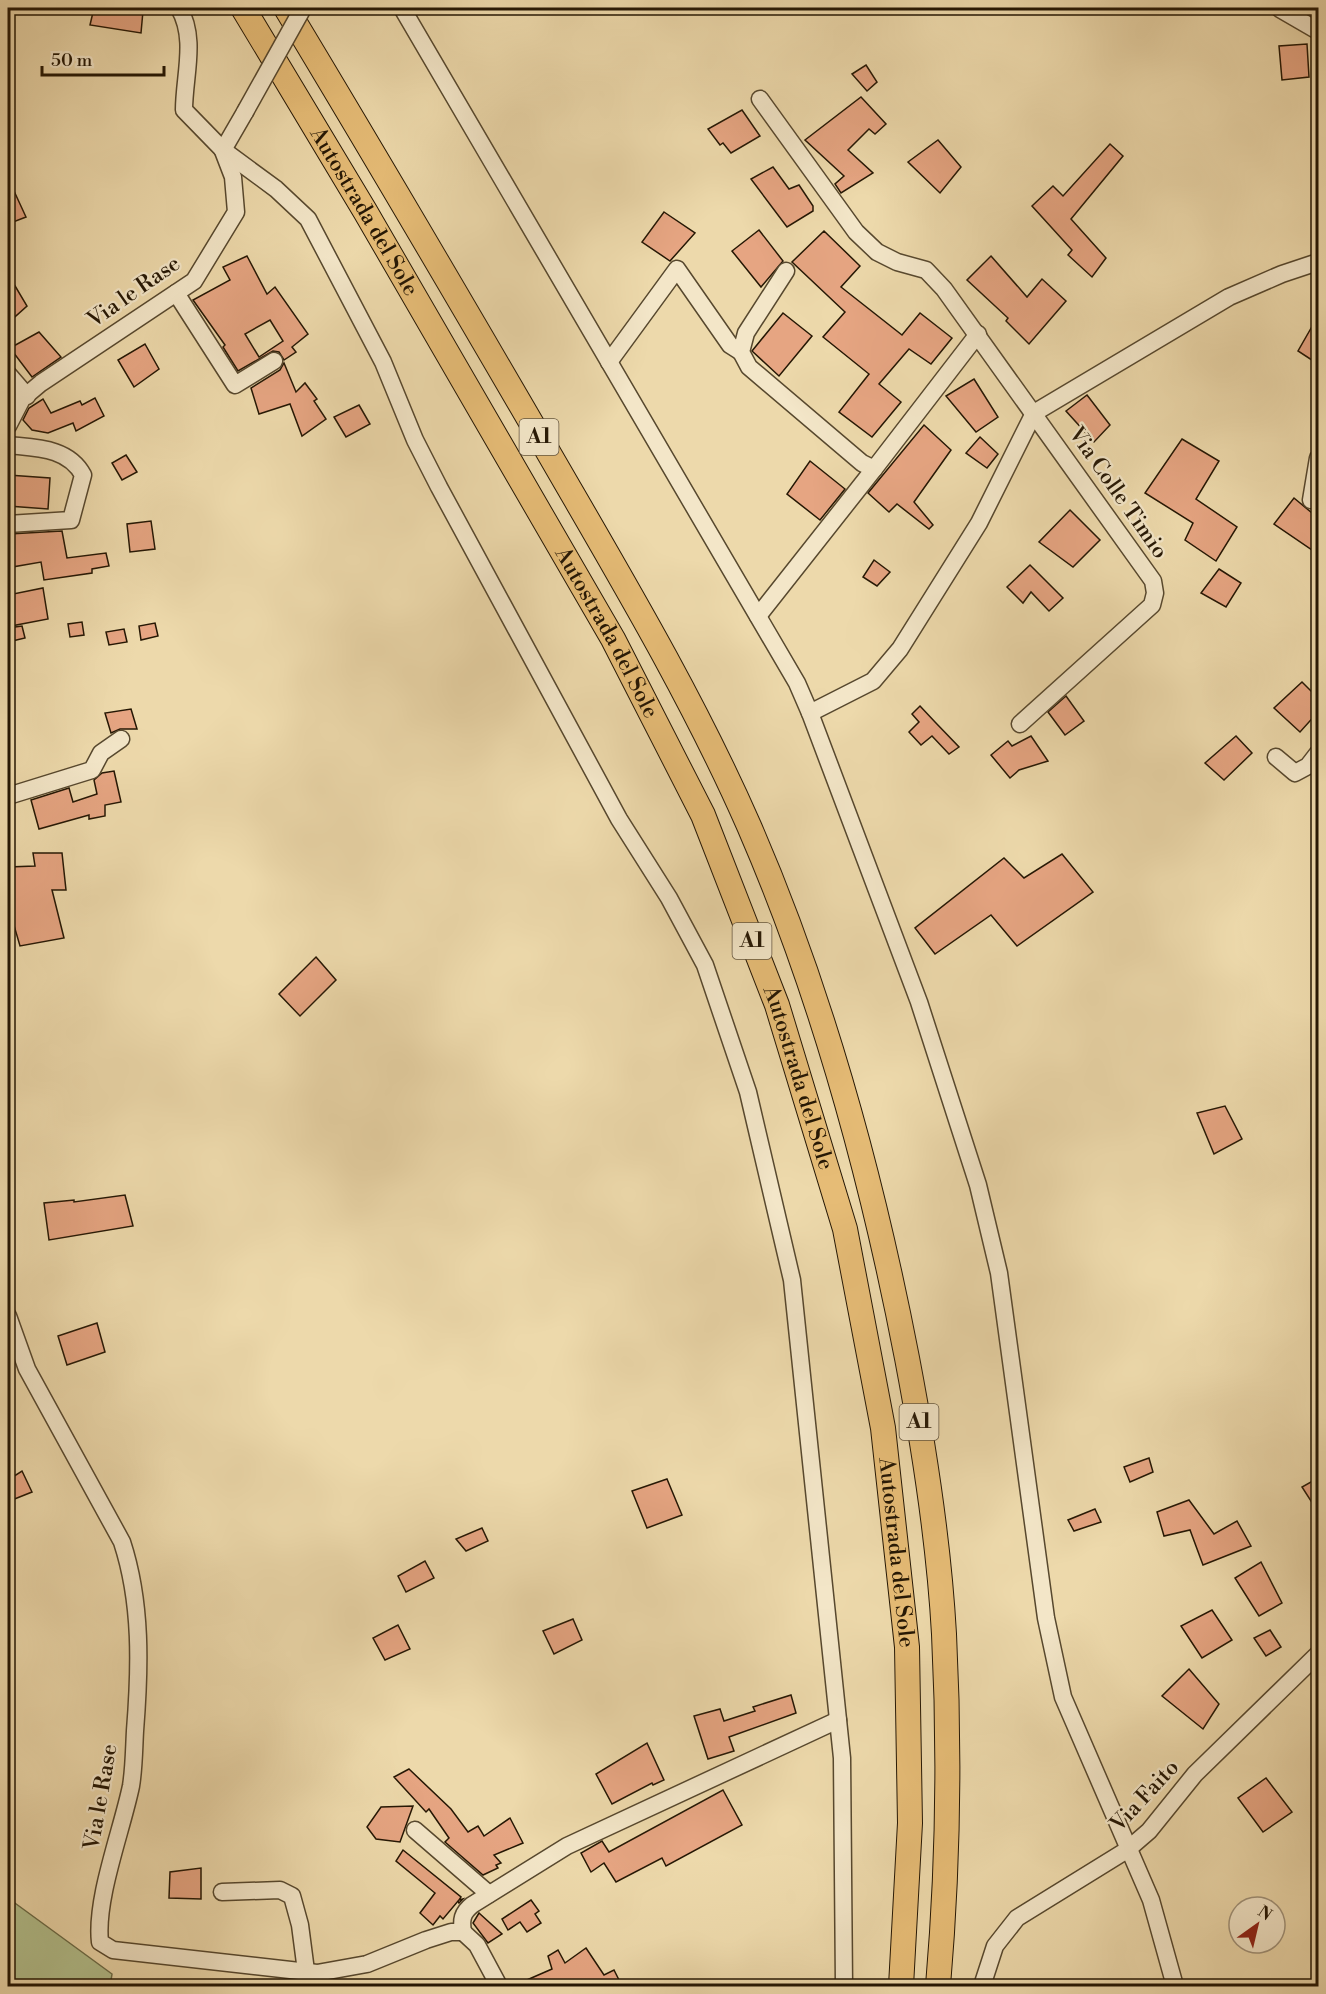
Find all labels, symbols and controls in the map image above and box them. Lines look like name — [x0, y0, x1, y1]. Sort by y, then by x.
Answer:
scale bar — [42, 39, 164, 77]
text: 50 m — [51, 49, 93, 72]
street label: Autostrada del Sole — [304, 121, 425, 301]
street label: Via le Rase — [82, 250, 186, 334]
road number: A1 — [520, 419, 558, 455]
street label: Via Colle Timio — [1062, 421, 1174, 564]
street label: Autostrada del Sole — [549, 541, 665, 723]
road number: A1 — [732, 923, 771, 959]
street label: Autostrada del Sole — [757, 981, 840, 1173]
road number: A1 — [900, 1404, 938, 1440]
street label: Autostrada del Sole — [873, 1455, 920, 1649]
street label: Via le Rase — [78, 1742, 124, 1853]
street label: Via Faito — [1104, 1754, 1185, 1838]
north arrow — [1227, 1895, 1287, 1955]
text: N — [1254, 1902, 1276, 1925]

